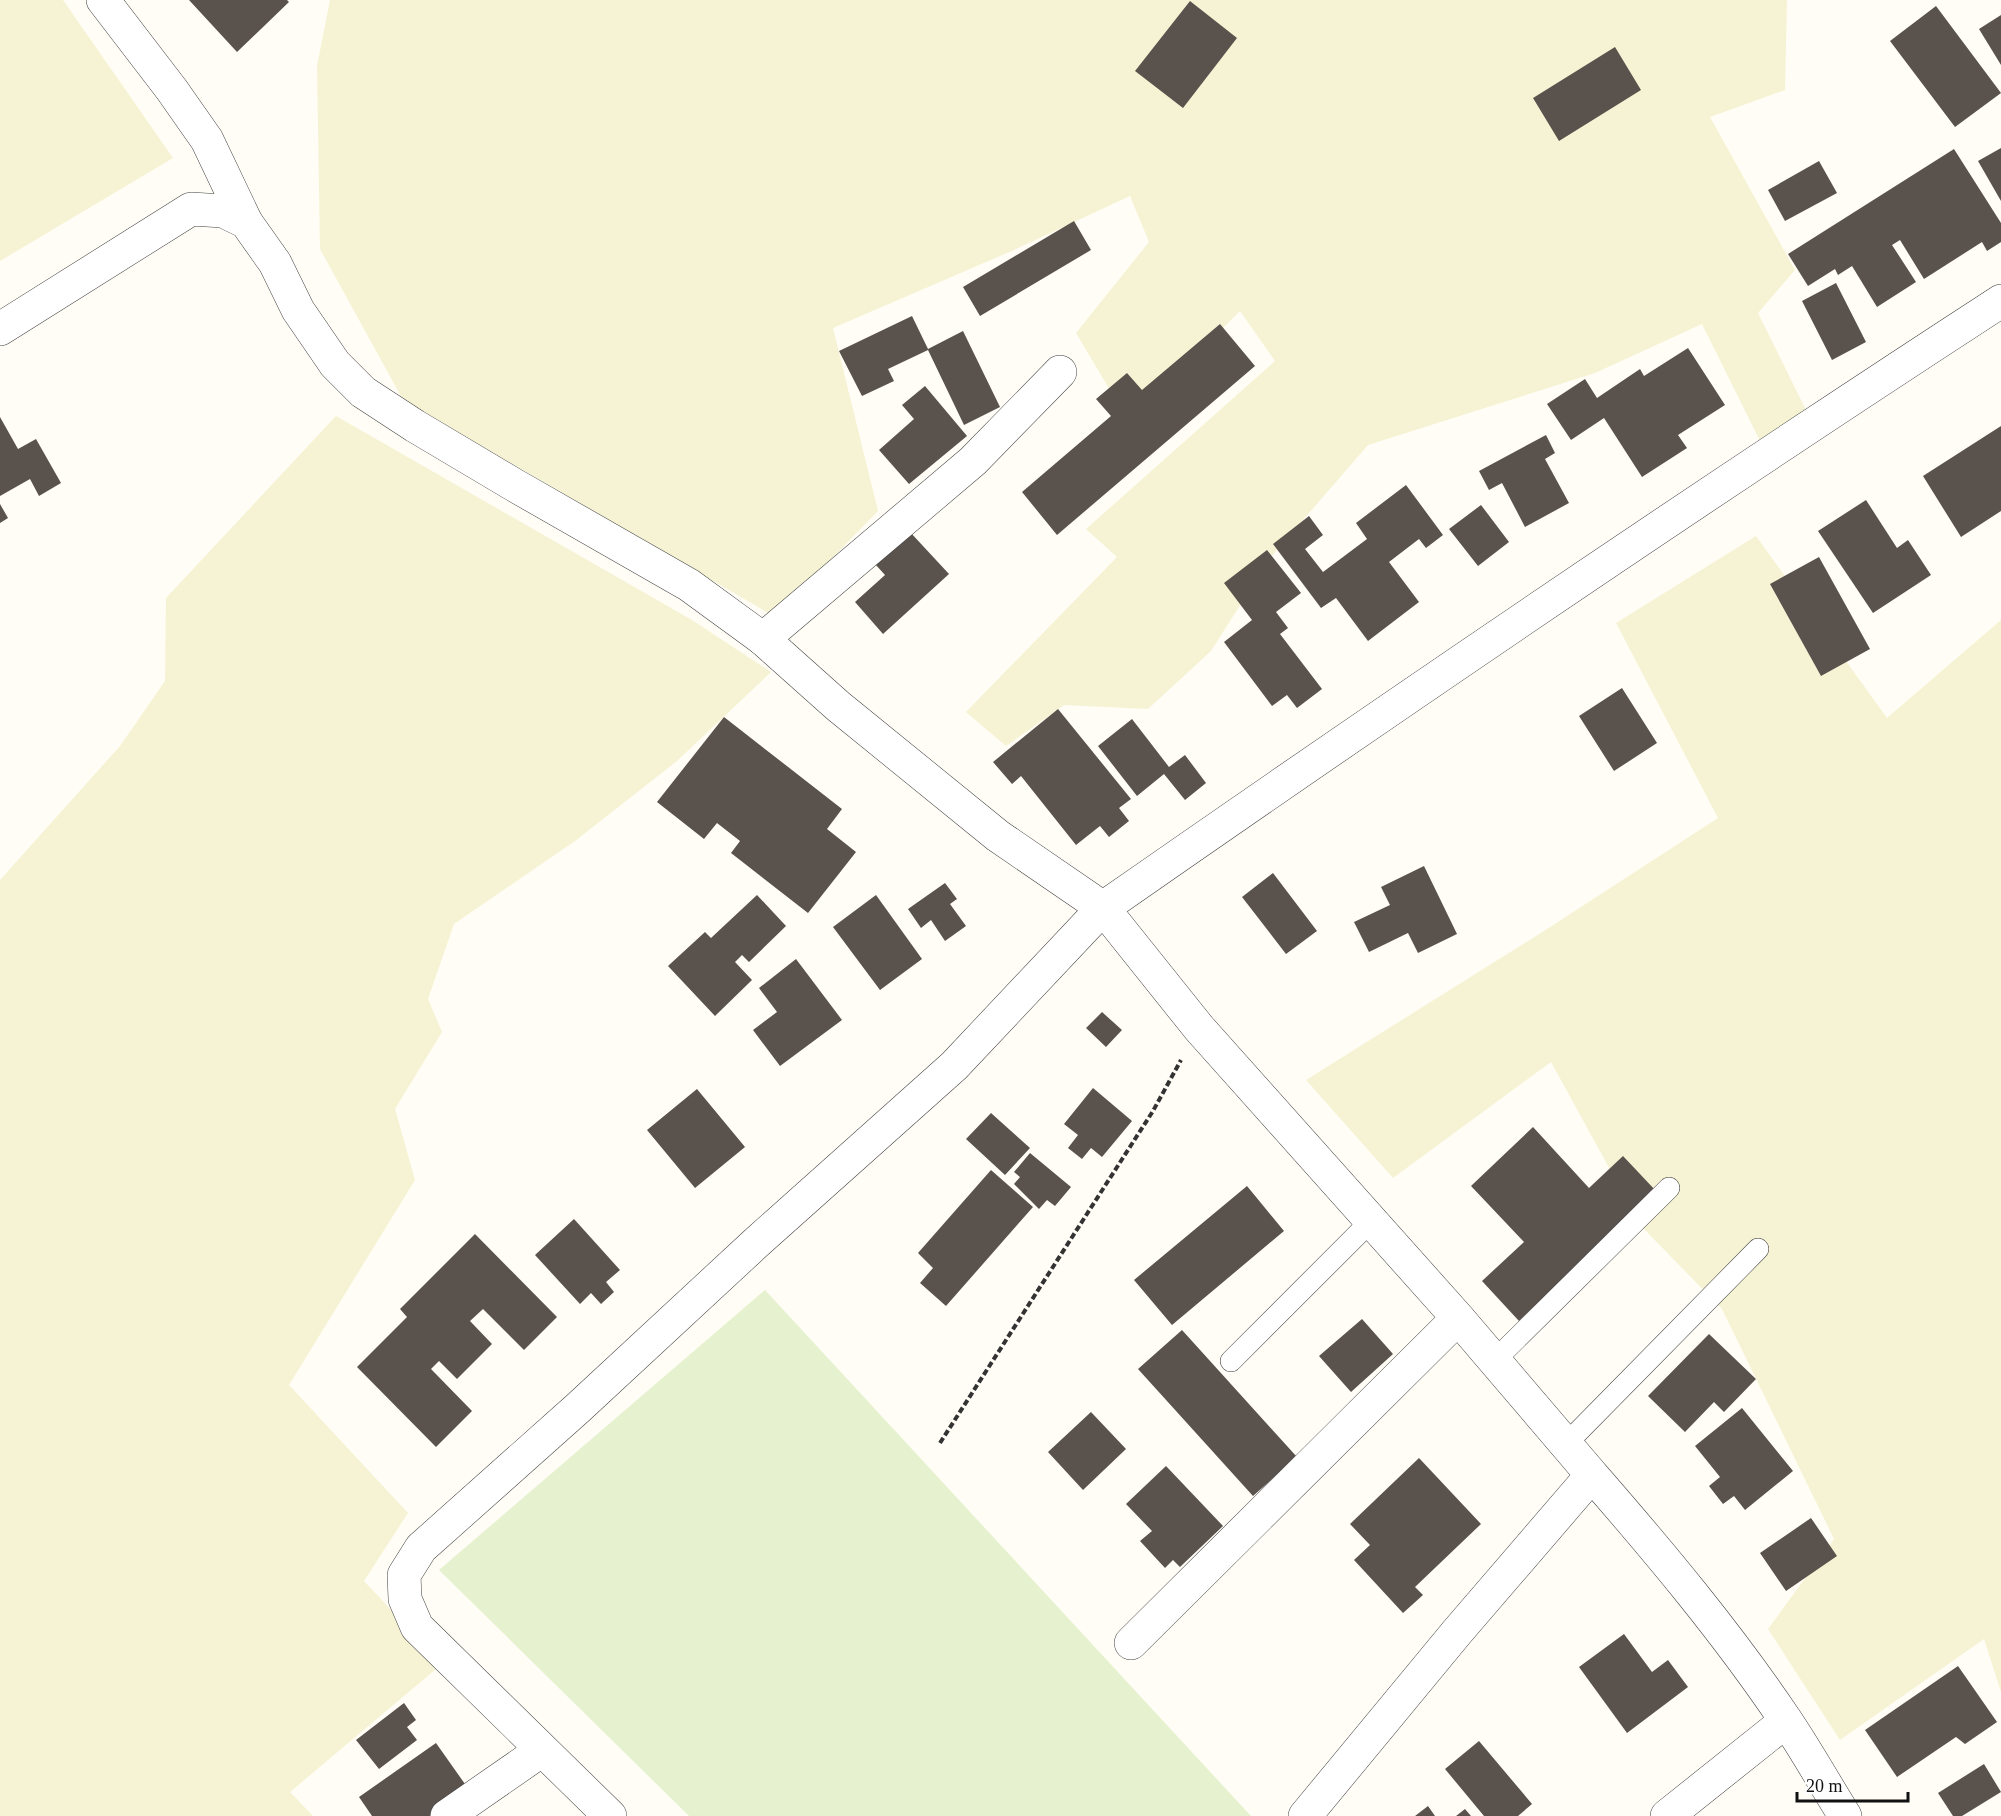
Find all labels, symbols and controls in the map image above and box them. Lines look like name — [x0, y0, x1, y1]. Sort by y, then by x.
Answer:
scale bar — [1797, 1765, 1908, 1803]
text: 20 m — [1806, 1776, 1843, 1796]

